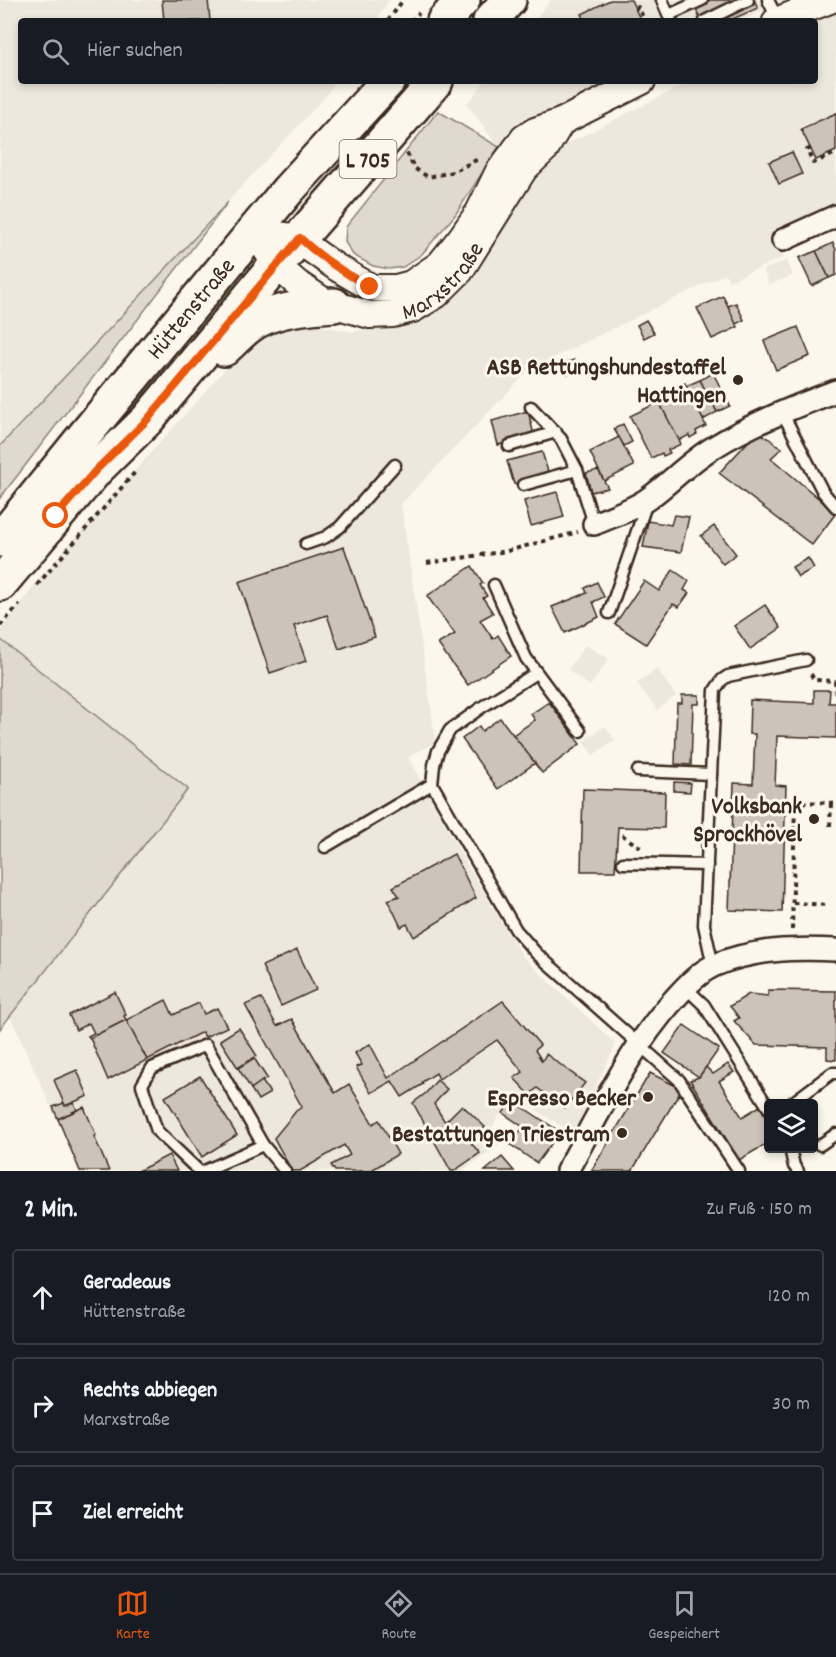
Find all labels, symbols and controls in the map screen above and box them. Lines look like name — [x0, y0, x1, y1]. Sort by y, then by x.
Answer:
search box — [18, 18, 818, 84]
icon: search — [39, 35, 72, 68]
text: Hier suchen — [87, 36, 183, 67]
road number: L 705 — [340, 140, 397, 178]
street label: Marxstraße — [399, 236, 494, 331]
street label: Hüttenstraße — [140, 252, 245, 368]
route end — [356, 273, 382, 299]
place label: ASB Rettungshundestaffel Hattingen — [486, 352, 726, 414]
marker: ASB Rettungshundestaffel Hattingen — [731, 373, 745, 387]
route start — [42, 502, 68, 528]
place label: Volksbank Sprockhövel — [693, 791, 802, 853]
marker: Volksbank Sprockhövel — [807, 812, 821, 826]
place label: Espresso Becker — [487, 1083, 637, 1117]
marker: Espresso Becker — [641, 1090, 655, 1104]
map controls — [764, 1099, 818, 1153]
button: layers — [764, 1099, 818, 1153]
place label: Bestattungen Triestram — [392, 1119, 610, 1153]
marker: Bestattungen Triestram — [615, 1126, 629, 1140]
text: 2 Min. — [24, 1192, 78, 1229]
text: Zu Fuß · 150 m — [706, 1196, 812, 1224]
text: Geradeaus — [83, 1268, 171, 1299]
icon: ahead — [26, 1281, 59, 1314]
text: 120 m — [768, 1283, 810, 1311]
text: Hüttenstraße — [83, 1299, 186, 1327]
text: Rechts abbiegen — [83, 1376, 217, 1407]
icon: right — [26, 1389, 59, 1422]
text: 30 m — [772, 1391, 810, 1419]
text: Marxstraße — [83, 1407, 170, 1435]
icon: arrive — [26, 1497, 59, 1530]
text: Ziel erreicht — [83, 1498, 183, 1529]
tab: Karte — [116, 1587, 150, 1646]
tab: Route — [382, 1587, 416, 1646]
tab: Gespeichert — [648, 1587, 720, 1646]

